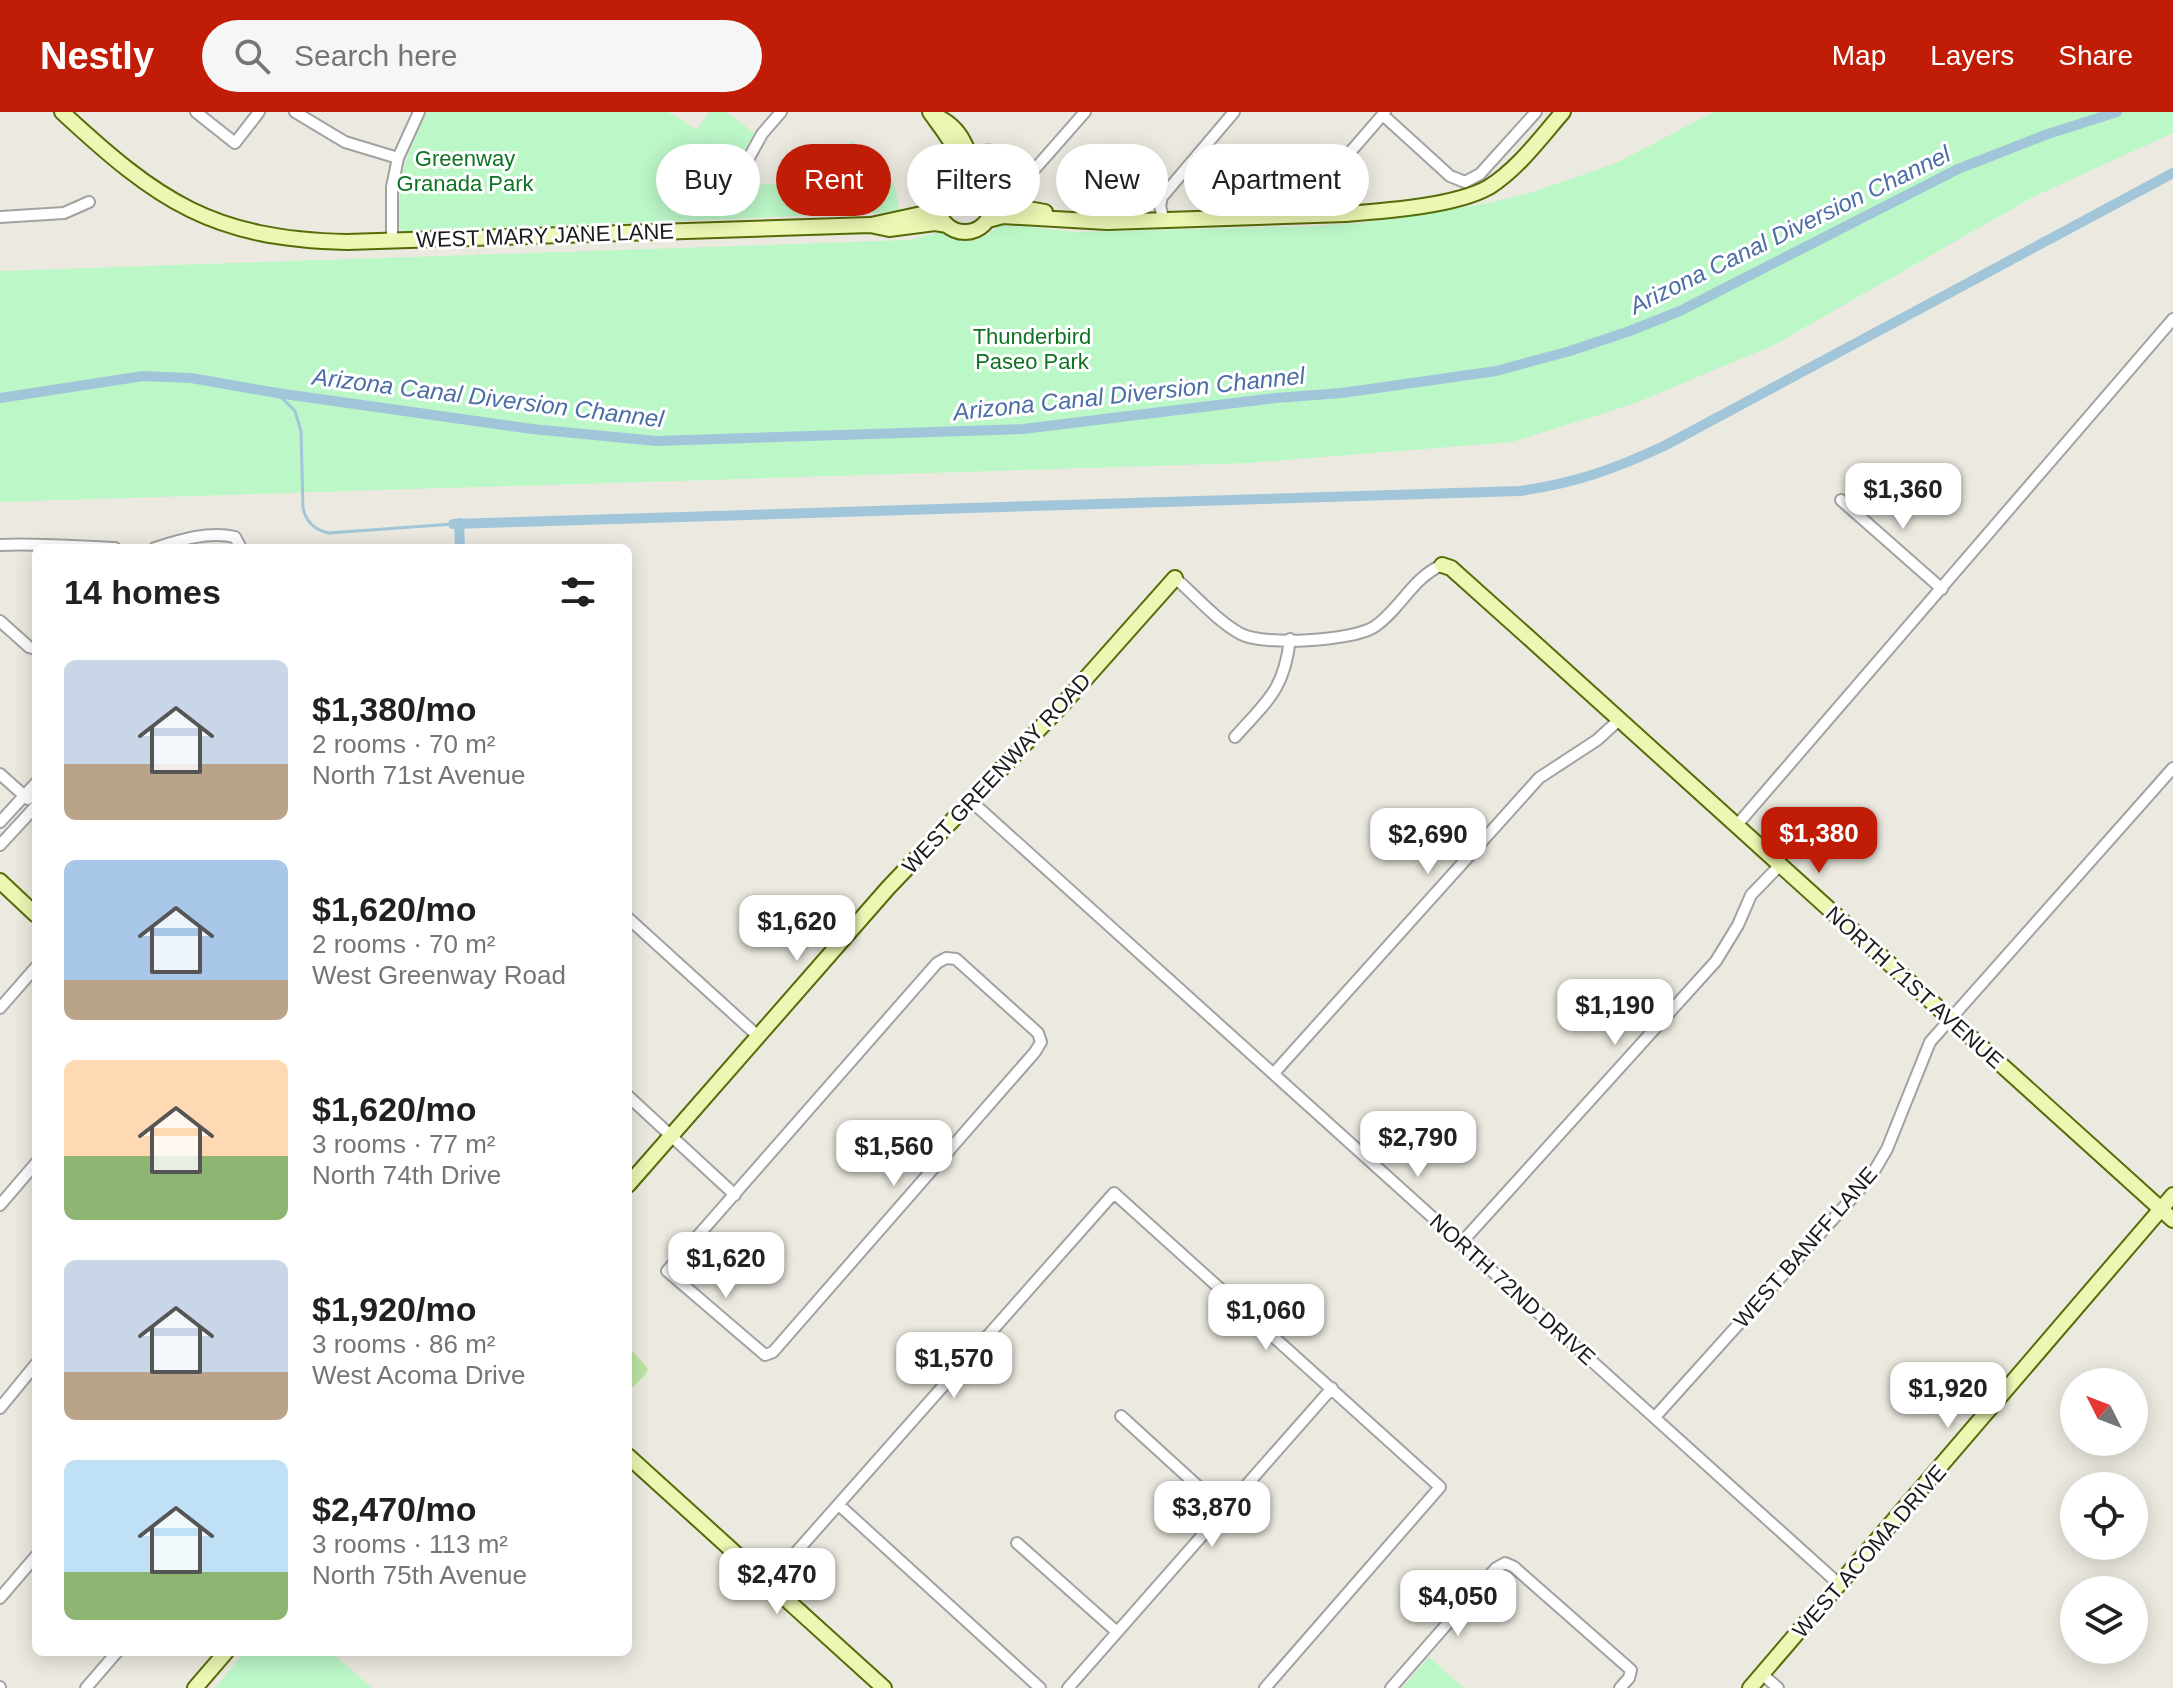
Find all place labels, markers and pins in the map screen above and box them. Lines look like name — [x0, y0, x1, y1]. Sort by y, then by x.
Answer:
pin: $1,360 — [1838, 463, 1968, 531]
pin: $1,380 — [1754, 807, 1884, 875]
pin: $2,690 — [1363, 808, 1493, 876]
pin: $1,620 — [732, 895, 862, 963]
pin: $1,190 — [1550, 979, 1680, 1047]
pin: $2,790 — [1353, 1111, 1483, 1179]
pin: $1,560 — [829, 1120, 959, 1188]
pin: $1,620 — [661, 1232, 791, 1300]
pin: $1,060 — [1201, 1284, 1331, 1352]
pin: $1,570 — [889, 1332, 1019, 1400]
pin: $1,920 — [1883, 1362, 2013, 1430]
pin: $3,870 — [1147, 1481, 1277, 1549]
pin: $2,470 — [712, 1548, 842, 1616]
pin: $4,050 — [1393, 1570, 1523, 1638]

